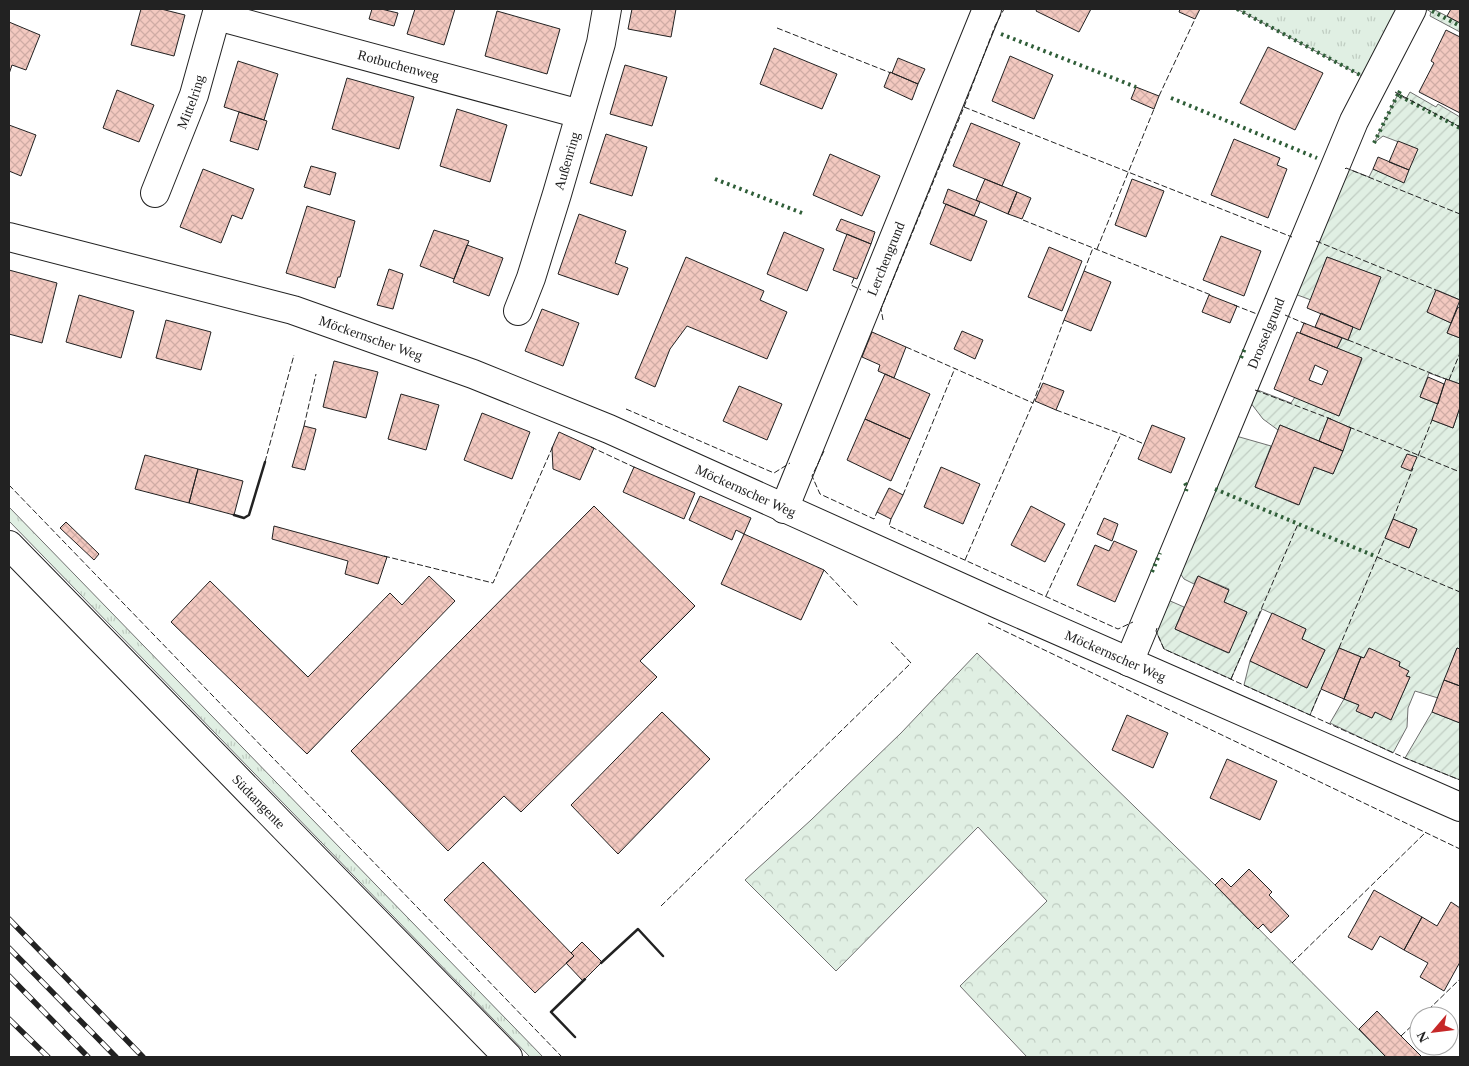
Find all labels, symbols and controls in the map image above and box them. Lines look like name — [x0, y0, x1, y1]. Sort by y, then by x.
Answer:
street label: Rotbuchenweg — [356, 47, 441, 83]
street label: Mittelring — [174, 73, 207, 131]
street label: Außenring — [551, 130, 582, 192]
street label: Lerchengrund — [864, 220, 907, 298]
street label: Drosselgrund — [1244, 296, 1287, 371]
street label: Möckernscher Weg — [317, 312, 425, 363]
street label: Möckernscher Weg — [693, 461, 798, 520]
street label: Möckernscher Weg — [1063, 627, 1168, 684]
street label: Südtangente — [229, 771, 288, 831]
north arrow — [1409, 1006, 1459, 1056]
text: N — [1414, 1029, 1432, 1045]

